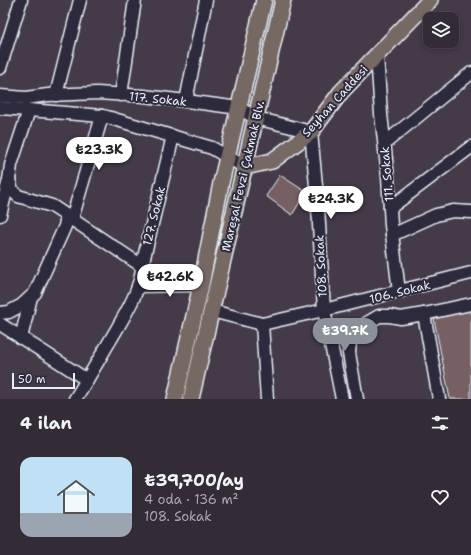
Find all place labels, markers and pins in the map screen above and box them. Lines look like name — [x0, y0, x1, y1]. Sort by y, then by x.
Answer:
pin: ₺23.3K — [66, 137, 132, 171]
pin: ₺24.3K — [298, 186, 364, 220]
pin: ₺42.6K — [137, 264, 203, 298]
pin: ₺39.7K — [312, 318, 378, 352]

